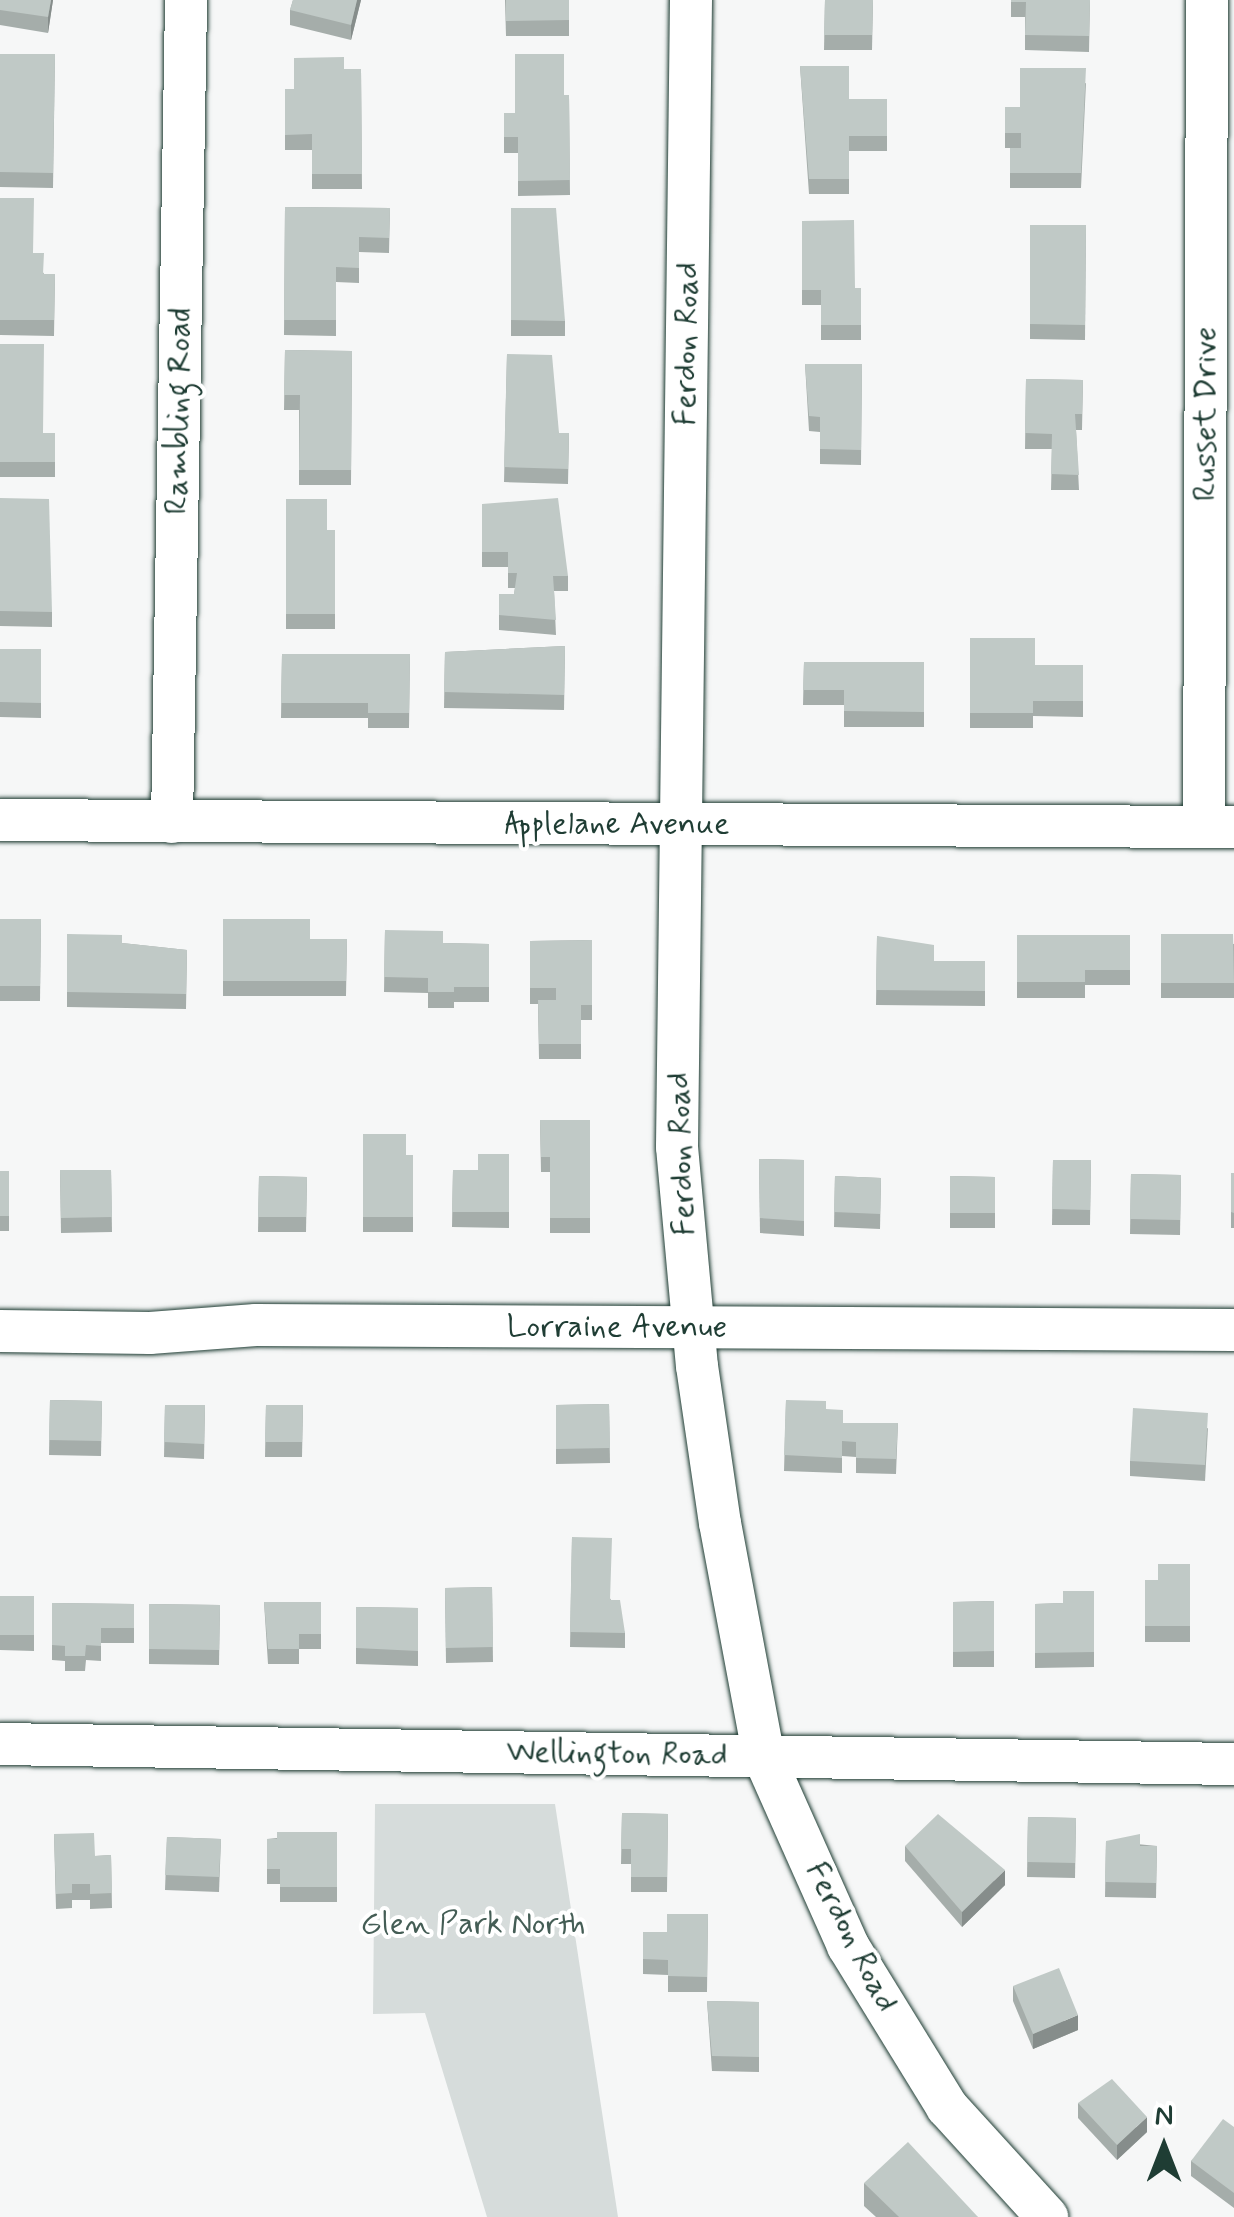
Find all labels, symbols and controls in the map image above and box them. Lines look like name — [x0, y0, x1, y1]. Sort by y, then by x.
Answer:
street label: Ferdon Road — [666, 262, 708, 426]
street label: Rambling Road — [158, 308, 200, 514]
street label: Russet Drive — [1187, 328, 1225, 500]
street label: Applelane Avenue — [505, 805, 729, 843]
street label: Ferdon Road — [660, 1072, 704, 1236]
street label: Lorraine Avenue — [505, 1308, 729, 1346]
street label: Wellington Road — [508, 1733, 726, 1775]
street label: Ferdon Road — [797, 1855, 905, 2019]
park label: Glen Park North — [361, 1905, 585, 1943]
north arrow — [1114, 2097, 1214, 2197]
text: N — [1155, 2098, 1173, 2135]

